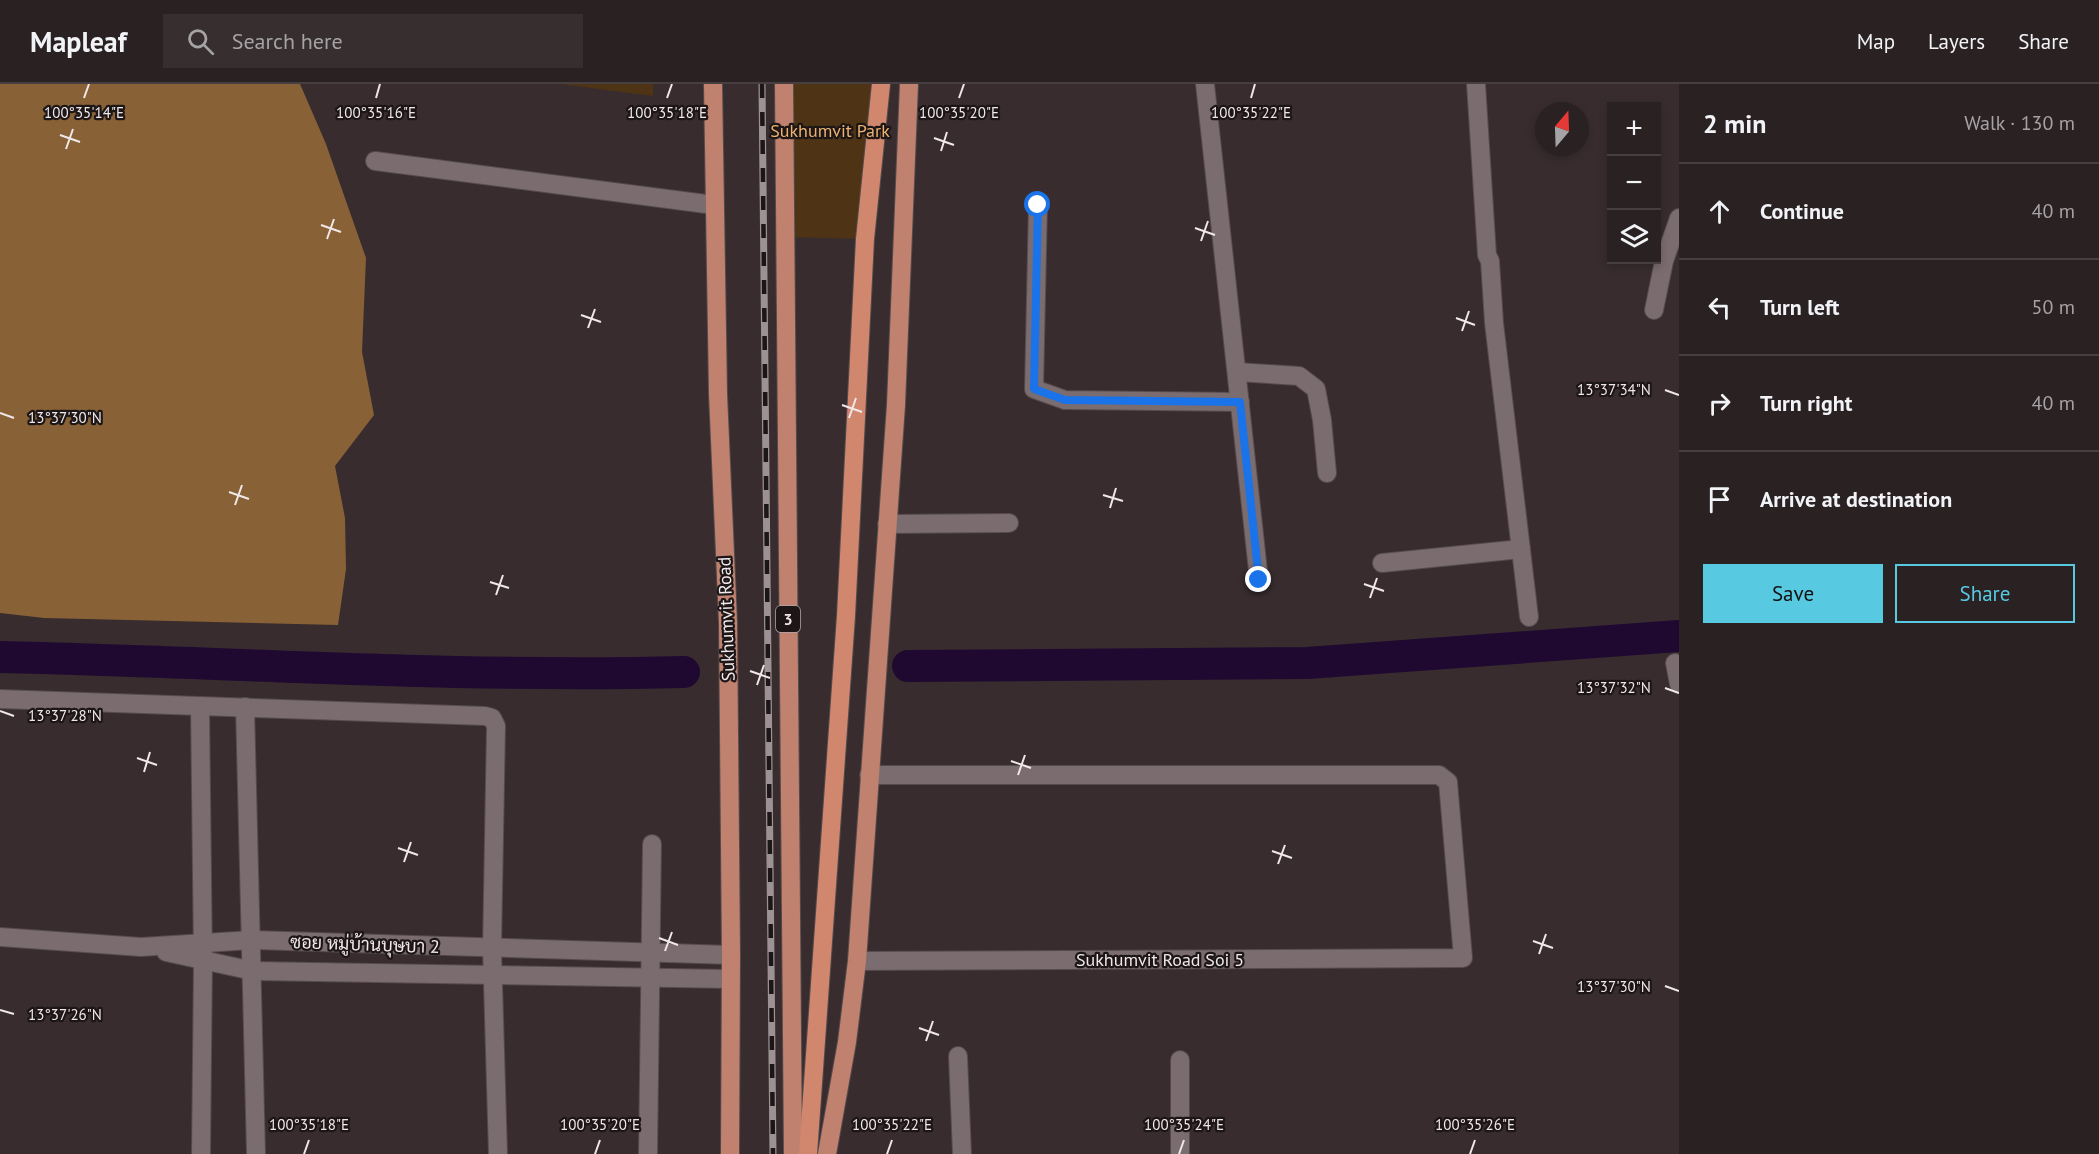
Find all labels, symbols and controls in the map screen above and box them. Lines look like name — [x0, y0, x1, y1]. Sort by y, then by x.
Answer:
search box — [163, 14, 583, 68]
text: Mapleaf — [30, 23, 127, 60]
icon: search — [184, 25, 217, 58]
text: Search here — [232, 27, 343, 55]
text: Map — [1857, 28, 1895, 55]
text: Layers — [1928, 28, 1985, 55]
text: Share — [2018, 28, 2069, 55]
north arrow — [1535, 102, 1589, 156]
map controls — [1607, 102, 1661, 264]
button: + — [1607, 102, 1661, 156]
text: 100°35'14"E — [44, 103, 124, 122]
text: 100°35'16"E — [336, 103, 416, 122]
text: 100°35'18"E — [627, 103, 707, 122]
text: 100°35'20"E — [919, 103, 999, 122]
text: 100°35'22"E — [1211, 103, 1291, 122]
text: 2 min — [1703, 107, 1766, 140]
text: Walk · 130 m — [1964, 110, 2075, 136]
park label: Sukhumvit Park — [770, 119, 890, 142]
button: − — [1607, 156, 1661, 210]
route start — [1024, 191, 1050, 217]
icon: ahead — [1703, 195, 1736, 228]
text: Continue — [1760, 197, 1844, 225]
text: 40 m — [2032, 198, 2075, 224]
button: layers — [1607, 210, 1661, 264]
icon: left — [1703, 291, 1736, 324]
text: Turn left — [1760, 293, 1840, 321]
text: 50 m — [2032, 294, 2075, 320]
text: 13°37'34"N — [1577, 380, 1651, 399]
icon: right — [1703, 387, 1736, 420]
text: Turn right — [1760, 389, 1852, 417]
text: 40 m — [2032, 390, 2075, 416]
text: 13°37'30"N — [28, 408, 102, 427]
icon: arrive — [1703, 483, 1736, 516]
text: Arrive at destination — [1760, 485, 1952, 513]
street label: Sukhumvit Road — [712, 556, 740, 682]
button: Save — [1703, 564, 1883, 623]
button: Share — [1895, 564, 2075, 623]
route end — [1245, 566, 1271, 592]
road number: 3 — [776, 606, 800, 632]
text: 13°37'32"N — [1577, 678, 1651, 697]
text: 13°37'28"N — [28, 706, 102, 725]
street label: ซอย หมู่บ้านบุษบา 2 — [290, 930, 440, 960]
street label: Sukhumvit Road Soi 5 — [1076, 948, 1244, 971]
text: 13°37'30"N — [1577, 977, 1651, 996]
text: 13°37'26"N — [28, 1005, 102, 1024]
text: 100°35'18"E — [269, 1115, 349, 1134]
text: 100°35'20"E — [560, 1115, 640, 1134]
text: 100°35'22"E — [852, 1115, 932, 1134]
text: 100°35'24"E — [1144, 1115, 1224, 1134]
text: 100°35'26"E — [1435, 1115, 1515, 1134]

